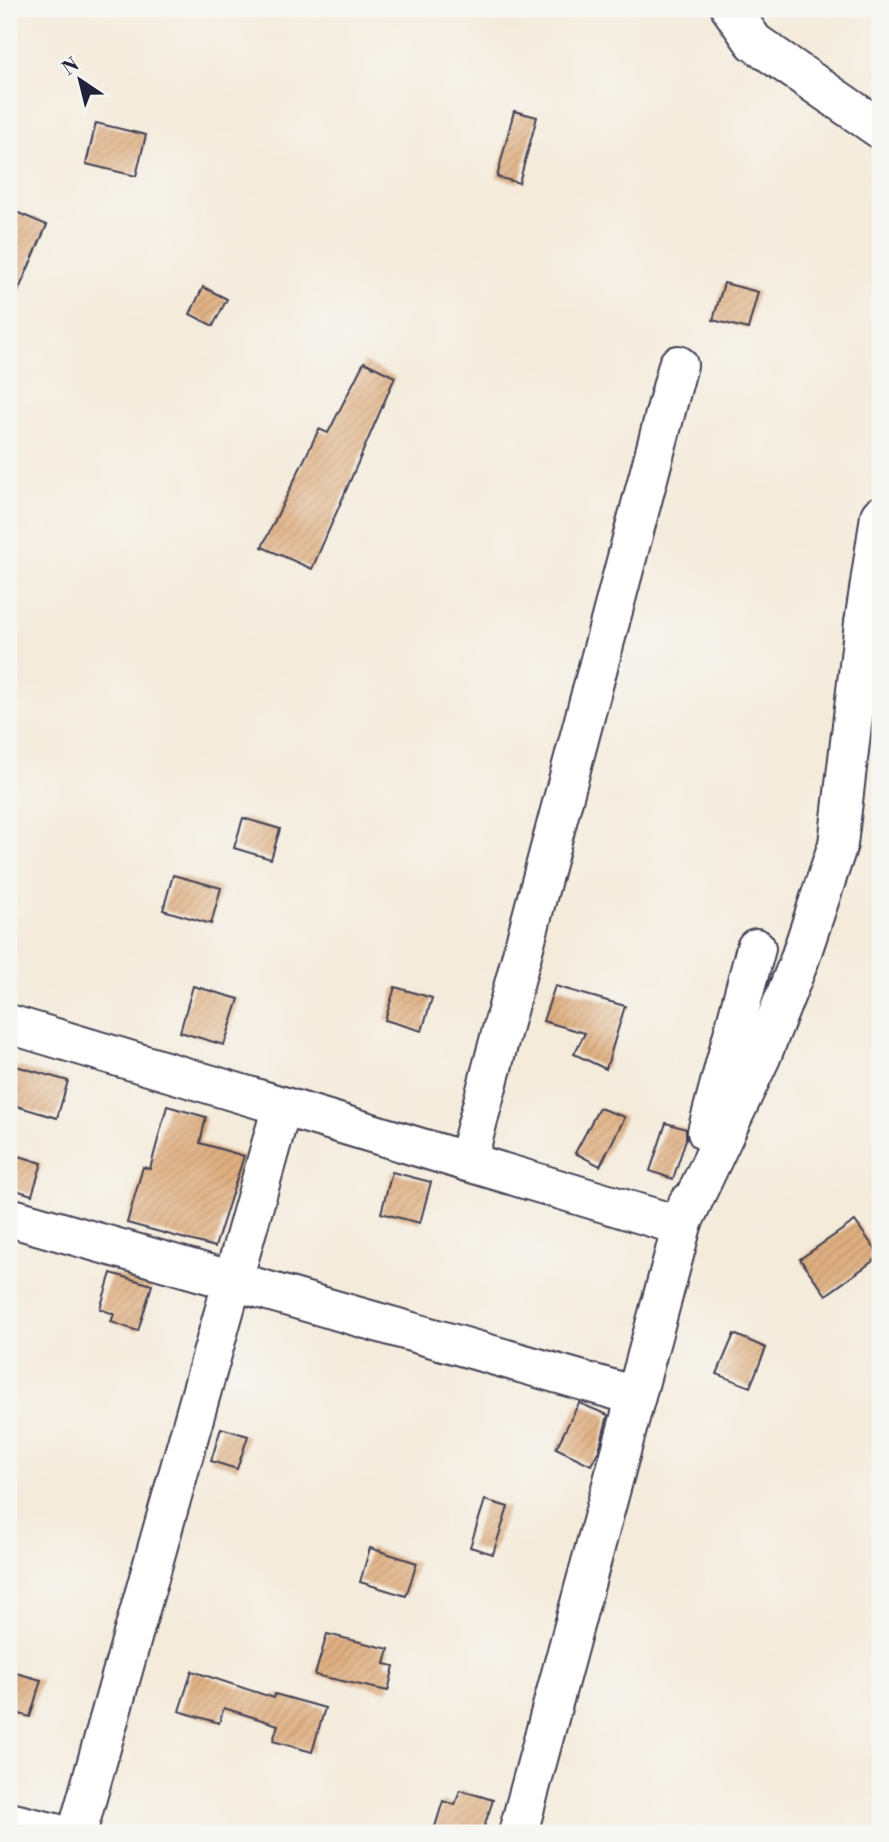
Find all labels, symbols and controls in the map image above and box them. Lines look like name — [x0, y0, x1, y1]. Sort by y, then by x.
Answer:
north arrow — [46, 46, 116, 116]
text: N — [58, 53, 84, 81]

